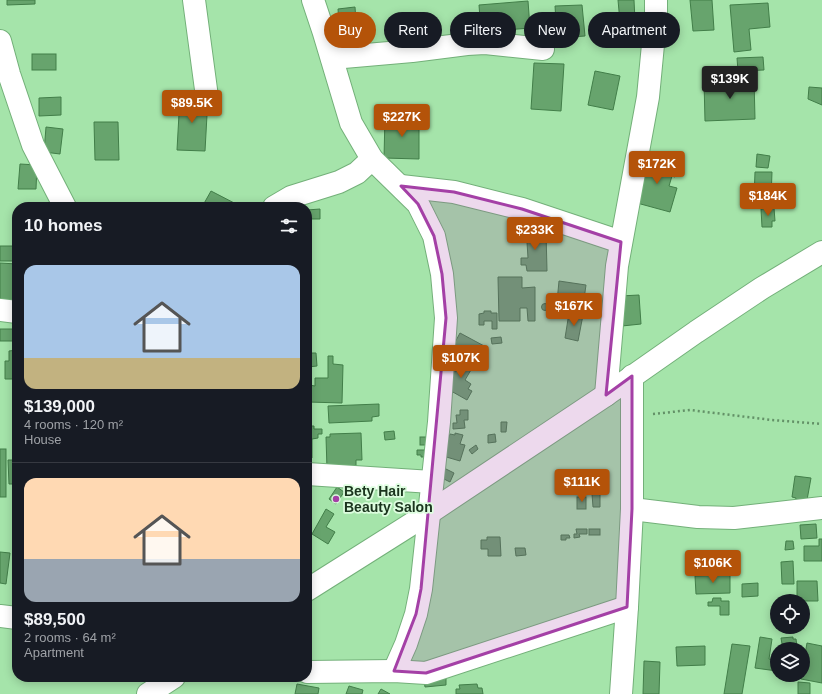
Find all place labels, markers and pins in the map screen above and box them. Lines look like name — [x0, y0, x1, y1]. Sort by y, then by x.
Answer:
pin: $139K — [702, 66, 758, 100]
pin: $89.5K — [159, 90, 225, 124]
pin: $227K — [374, 104, 430, 138]
pin: $172K — [629, 151, 685, 185]
pin: $184K — [740, 183, 796, 217]
pin: $233K — [507, 217, 563, 251]
pin: $167K — [546, 293, 602, 327]
pin: $107K — [433, 345, 489, 379]
pin: $111K — [554, 469, 610, 503]
place label: Bety Hair Beauty Salon — [344, 483, 433, 515]
marker: Bety Hair Beauty Salon — [331, 494, 341, 504]
pin: $106K — [685, 550, 741, 584]

